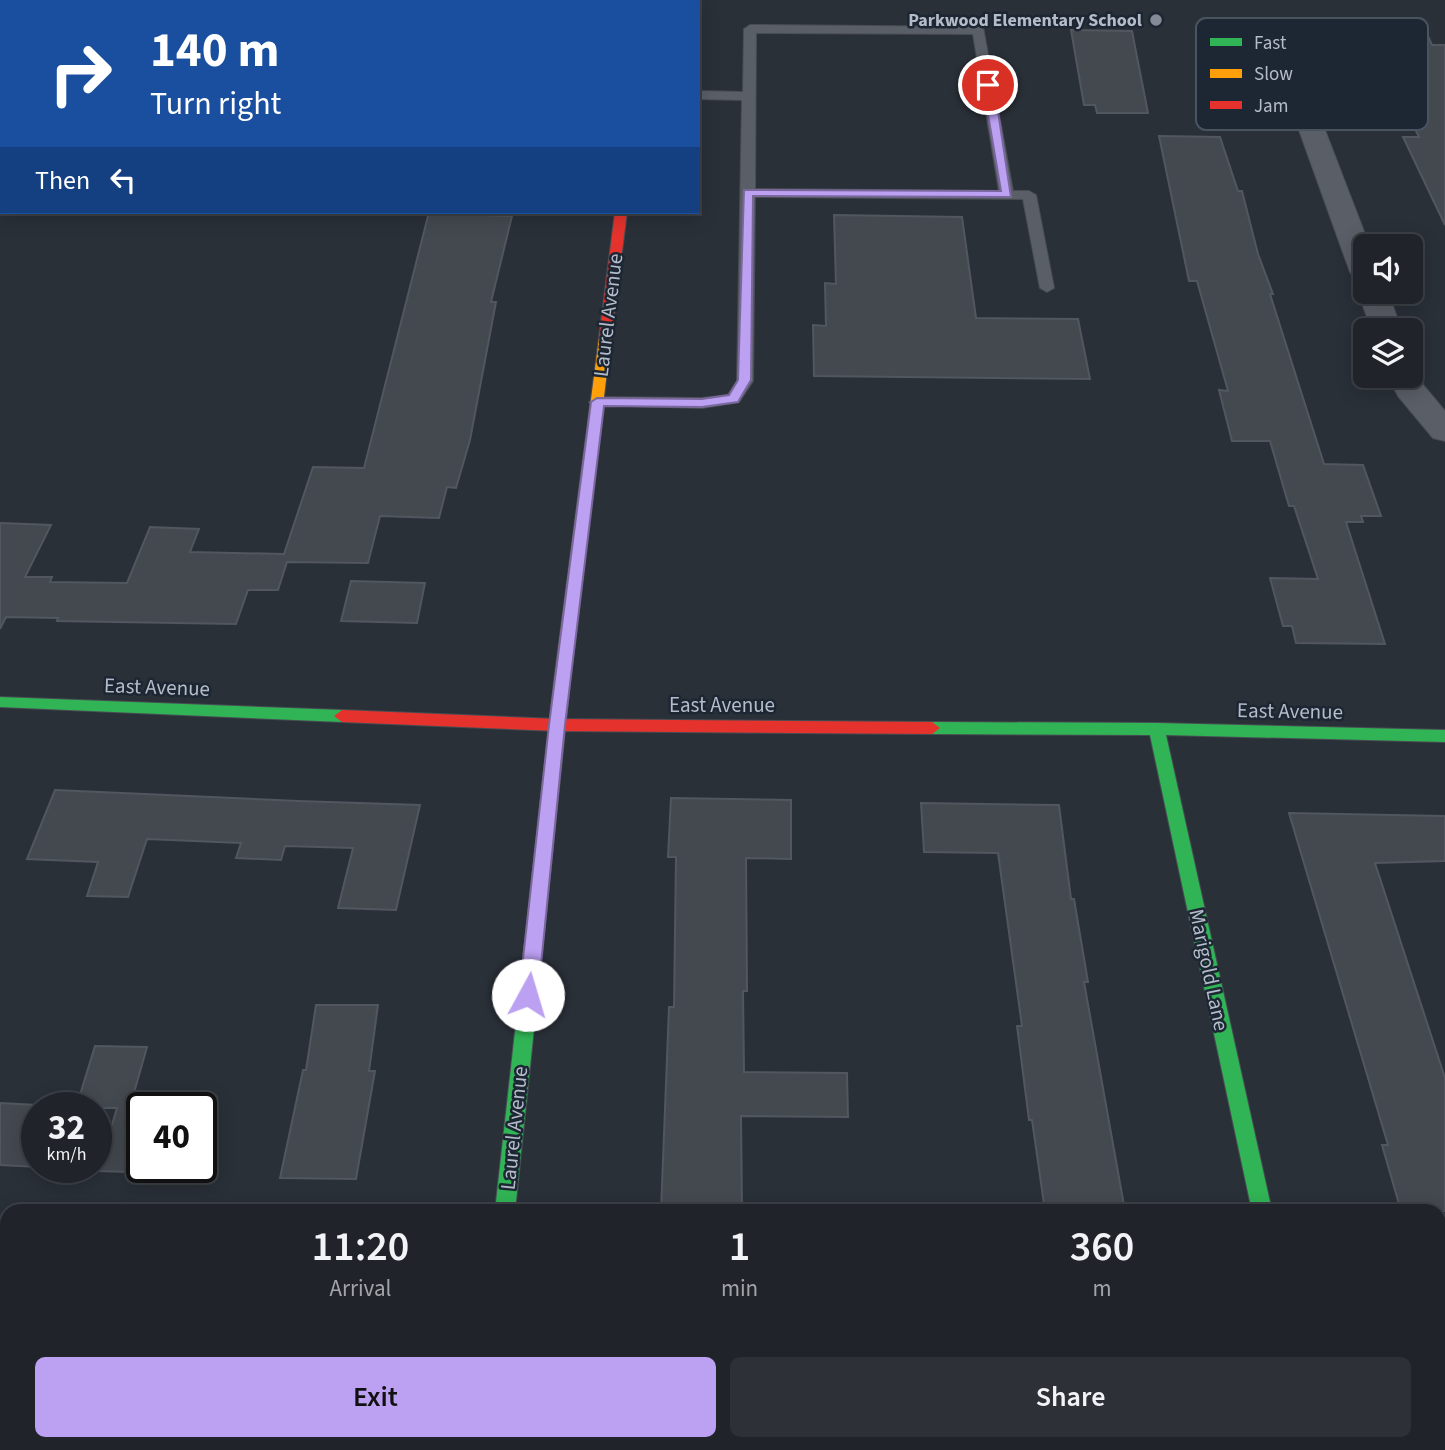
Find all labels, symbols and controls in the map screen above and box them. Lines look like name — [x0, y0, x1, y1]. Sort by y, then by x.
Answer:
place label: Parkwood Elementary School — [908, 8, 1142, 33]
marker: Parkwood Elementary School — [1148, 12, 1164, 28]
text: 140 m — [150, 16, 279, 86]
legend — [1196, 18, 1428, 130]
icon: right — [35, 28, 126, 119]
text: Fast — [1254, 30, 1287, 57]
pin — [958, 55, 1018, 115]
text: Slow — [1254, 61, 1293, 88]
icon: arrive — [969, 66, 1007, 104]
text: Turn right — [150, 81, 281, 127]
text: Jam — [1254, 93, 1288, 120]
icon: left — [104, 161, 142, 199]
text: Then — [35, 162, 90, 199]
map controls — [1353, 234, 1423, 388]
button: sound — [1353, 234, 1423, 304]
street label: Laurel Avenue — [586, 252, 630, 378]
button: layers — [1353, 318, 1423, 388]
street label: East Avenue — [103, 670, 211, 704]
street label: East Avenue — [669, 690, 775, 720]
street label: East Avenue — [1237, 695, 1343, 727]
street label: Marigold Lane — [1181, 906, 1237, 1034]
position arrow — [491, 958, 565, 1032]
street label: Laurel Avenue — [493, 1065, 535, 1191]
speed limit sign: 40 — [126, 1092, 217, 1183]
text: 32 — [48, 1103, 85, 1153]
text: km/h — [47, 1142, 86, 1167]
text: 11:20 — [312, 1217, 409, 1277]
text: 1 — [729, 1217, 750, 1277]
text: 360 — [1070, 1217, 1134, 1277]
text: Arrival — [330, 1272, 391, 1305]
text: min — [721, 1272, 758, 1305]
text: m — [1093, 1272, 1112, 1305]
button: Exit — [35, 1357, 716, 1437]
button: Share — [730, 1357, 1411, 1437]

